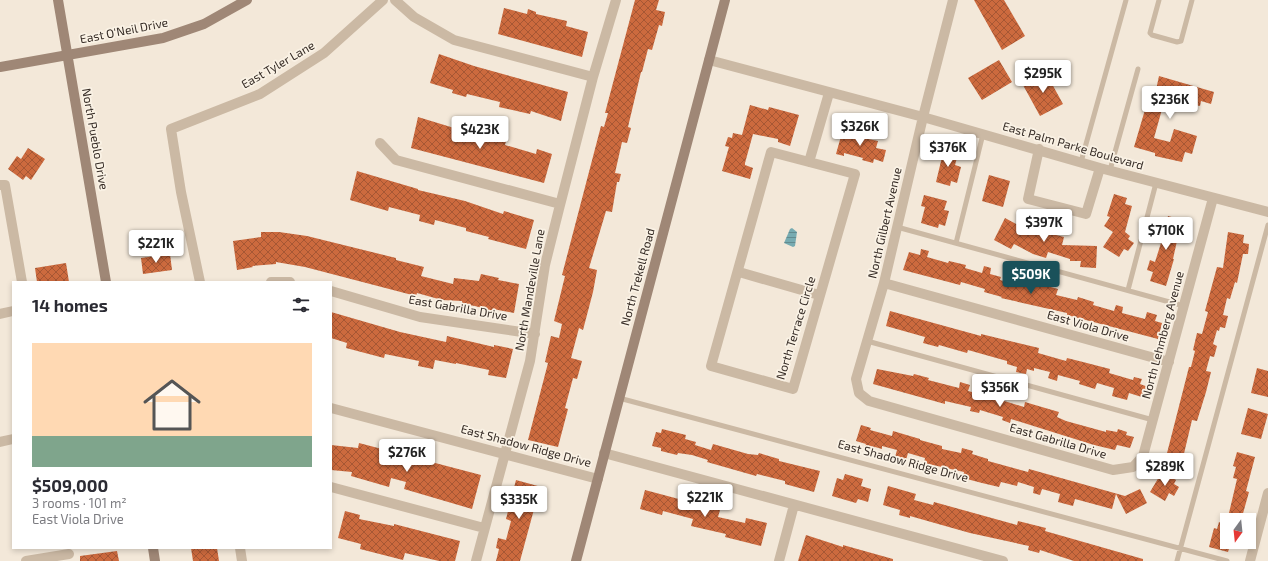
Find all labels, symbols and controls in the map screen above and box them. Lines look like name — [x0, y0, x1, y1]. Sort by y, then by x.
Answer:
street label: East O'Neil Drive — [79, 15, 169, 45]
street label: East Tyler Lane — [238, 38, 317, 91]
pin: $295K — [1015, 60, 1071, 94]
text: $295K — [1024, 65, 1062, 81]
pin: $236K — [1142, 86, 1198, 120]
street label: North Pueblo Drive — [80, 87, 112, 191]
text: $236K — [1151, 91, 1189, 107]
pin: $326K — [832, 113, 888, 147]
pin: $423K — [452, 116, 508, 150]
text: $326K — [841, 118, 879, 134]
street label: East Palm Parke Boulevard — [1001, 118, 1145, 172]
text: $423K — [461, 121, 500, 137]
pin: $376K — [920, 134, 976, 168]
text: $376K — [929, 139, 967, 155]
street label: North Gilbert Avenue — [864, 166, 904, 280]
pin: $397K — [1016, 209, 1072, 243]
text: $397K — [1025, 214, 1063, 230]
pin: $710K — [1138, 217, 1194, 251]
text: $710K — [1148, 222, 1184, 238]
street label: North Trekell Road — [617, 226, 657, 327]
street label: North Mandeville Lane — [511, 228, 547, 352]
pin: $221K — [128, 230, 184, 264]
text: $221K — [138, 235, 174, 251]
pin: $509K — [1003, 261, 1059, 295]
text: $509K — [1012, 266, 1050, 282]
street label: North Lehmberg Avenue — [1138, 269, 1186, 400]
street label: North Terrace Circle — [773, 274, 817, 381]
street label: East Gabrilla Drive — [408, 291, 509, 323]
icon: filters — [290, 294, 312, 316]
text: 14 homes — [32, 295, 108, 315]
street label: East Viola Drive — [1046, 307, 1131, 343]
icon: home — [136, 369, 208, 441]
pin: $356K — [972, 374, 1028, 408]
text: $356K — [981, 379, 1019, 395]
street label: East Gabrilla Drive — [1008, 419, 1108, 461]
street label: East Shadow Ridge Drive — [460, 421, 593, 469]
street label: East Shadow Ridge Drive — [837, 436, 970, 484]
pin: $276K — [379, 439, 435, 473]
text: $276K — [388, 444, 426, 460]
pin: $289K — [1137, 453, 1193, 487]
text: $289K — [1145, 458, 1185, 474]
text: $509,000 — [32, 475, 108, 495]
pin: $221K — [677, 484, 733, 518]
pin: $335K — [491, 486, 547, 520]
text: $221K — [687, 489, 723, 505]
text: $335K — [500, 491, 538, 507]
text: 3 rooms · 101 m² — [32, 495, 127, 511]
text: East Viola Drive — [32, 511, 124, 527]
north arrow — [1220, 513, 1256, 549]
map controls — [1220, 513, 1256, 549]

